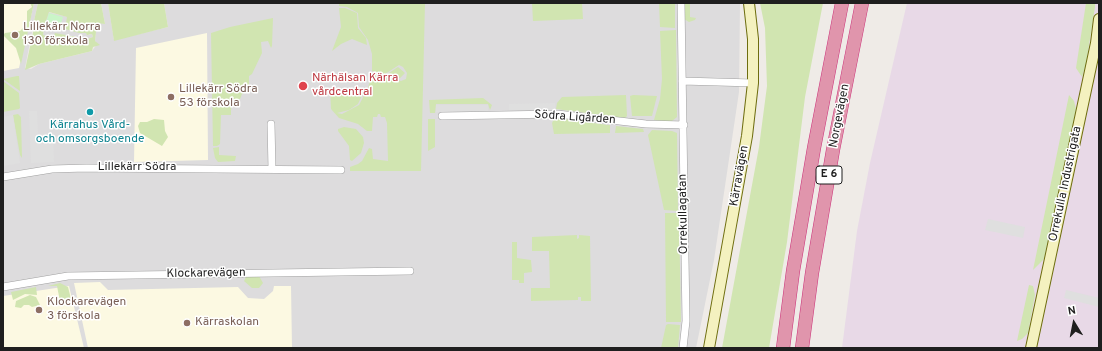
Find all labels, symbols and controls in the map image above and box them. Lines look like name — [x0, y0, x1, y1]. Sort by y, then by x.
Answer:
place label: Lillekärr Norra 130 förskola — [23, 21, 100, 49]
marker: Lillekärr Norra 130 förskola — [10, 30, 20, 40]
place label: Närhälsan Kärra vårdcentral — [312, 72, 398, 100]
marker: Närhälsan Kärra vårdcentral — [297, 80, 309, 92]
place label: Lillekärr Södra 53 förskola — [179, 83, 258, 111]
street label: Norgevägen — [827, 83, 853, 149]
marker: Lillekärr Södra 53 förskola — [166, 92, 176, 102]
marker: Kärrahus Vård- och omsorgsboende — [85, 107, 95, 117]
street label: Södra Ligården — [534, 108, 616, 128]
place label: Kärrahus Vård- och omsorgsboende — [36, 119, 144, 147]
street label: Orrekulla Industrigata — [1047, 125, 1085, 243]
street label: Kärravägen — [728, 144, 752, 208]
street label: Lillekärr Södra — [98, 161, 176, 175]
road number: E 6 — [816, 166, 842, 184]
street label: Orrekullagatan — [676, 174, 692, 254]
street label: Klockarevägen — [166, 266, 246, 282]
place label: Klockarevägen 3 förskola — [47, 296, 126, 324]
north arrow — [1054, 303, 1094, 343]
text: N — [1067, 304, 1077, 319]
marker: Klockarevägen 3 förskola — [34, 305, 44, 315]
place label: Kärraskolan — [195, 316, 259, 330]
marker: Kärraskolan — [182, 318, 192, 328]

